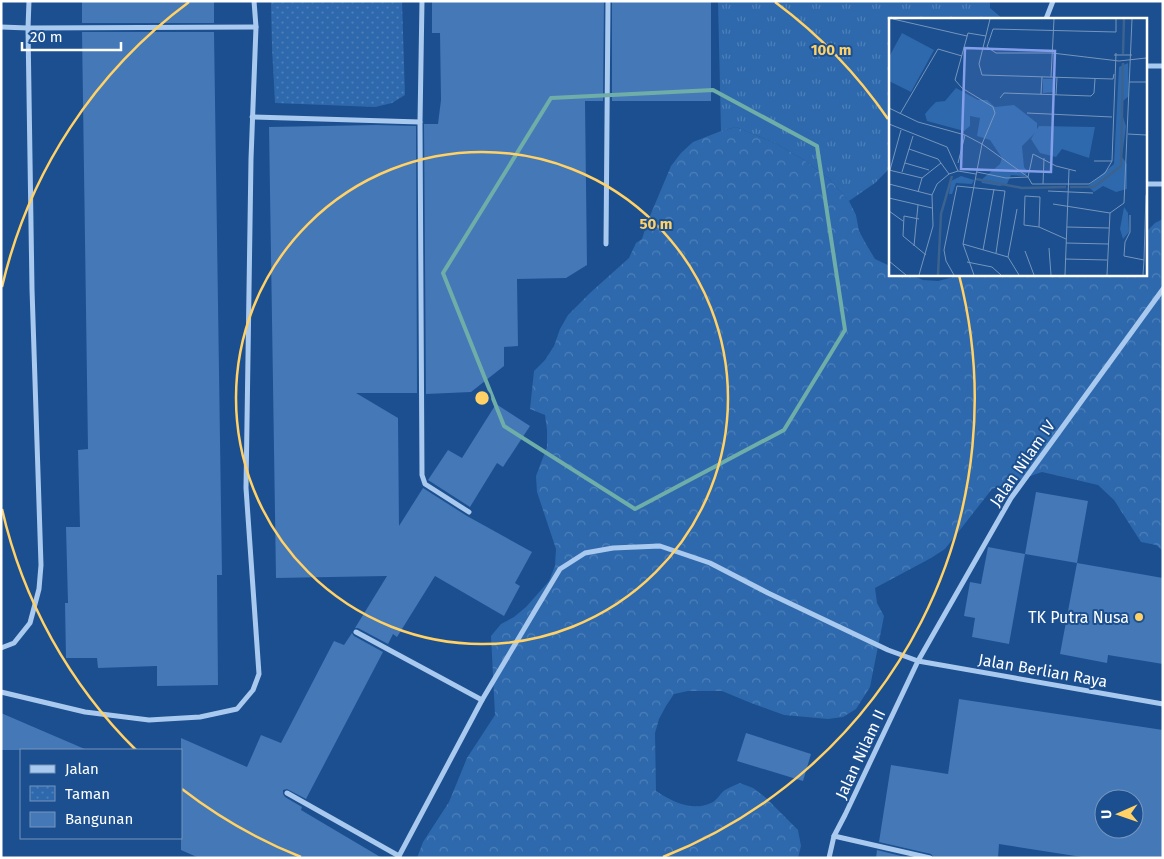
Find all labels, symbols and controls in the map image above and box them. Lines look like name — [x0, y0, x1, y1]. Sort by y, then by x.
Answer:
inset map — [889, 18, 1146, 275]
scale bar — [22, 20, 121, 52]
text: 20 m — [30, 28, 63, 46]
text: 100 m — [811, 41, 851, 59]
text: 50 m — [639, 215, 673, 233]
centre of rings — [473, 389, 491, 407]
street label: Jalan Nilam IV — [986, 417, 1059, 510]
place label: TK Putra Nusa — [1028, 608, 1129, 627]
marker: TK Putra Nusa — [1133, 611, 1145, 623]
street label: Jalan Berlian Raya — [977, 650, 1109, 691]
street label: Jalan Nilam II — [831, 706, 889, 802]
legend — [20, 749, 182, 839]
text: Jalan — [65, 760, 99, 778]
text: Taman — [65, 785, 110, 803]
north arrow — [1094, 789, 1144, 839]
text: Bangunan — [65, 810, 133, 828]
text: U — [1098, 810, 1115, 819]

